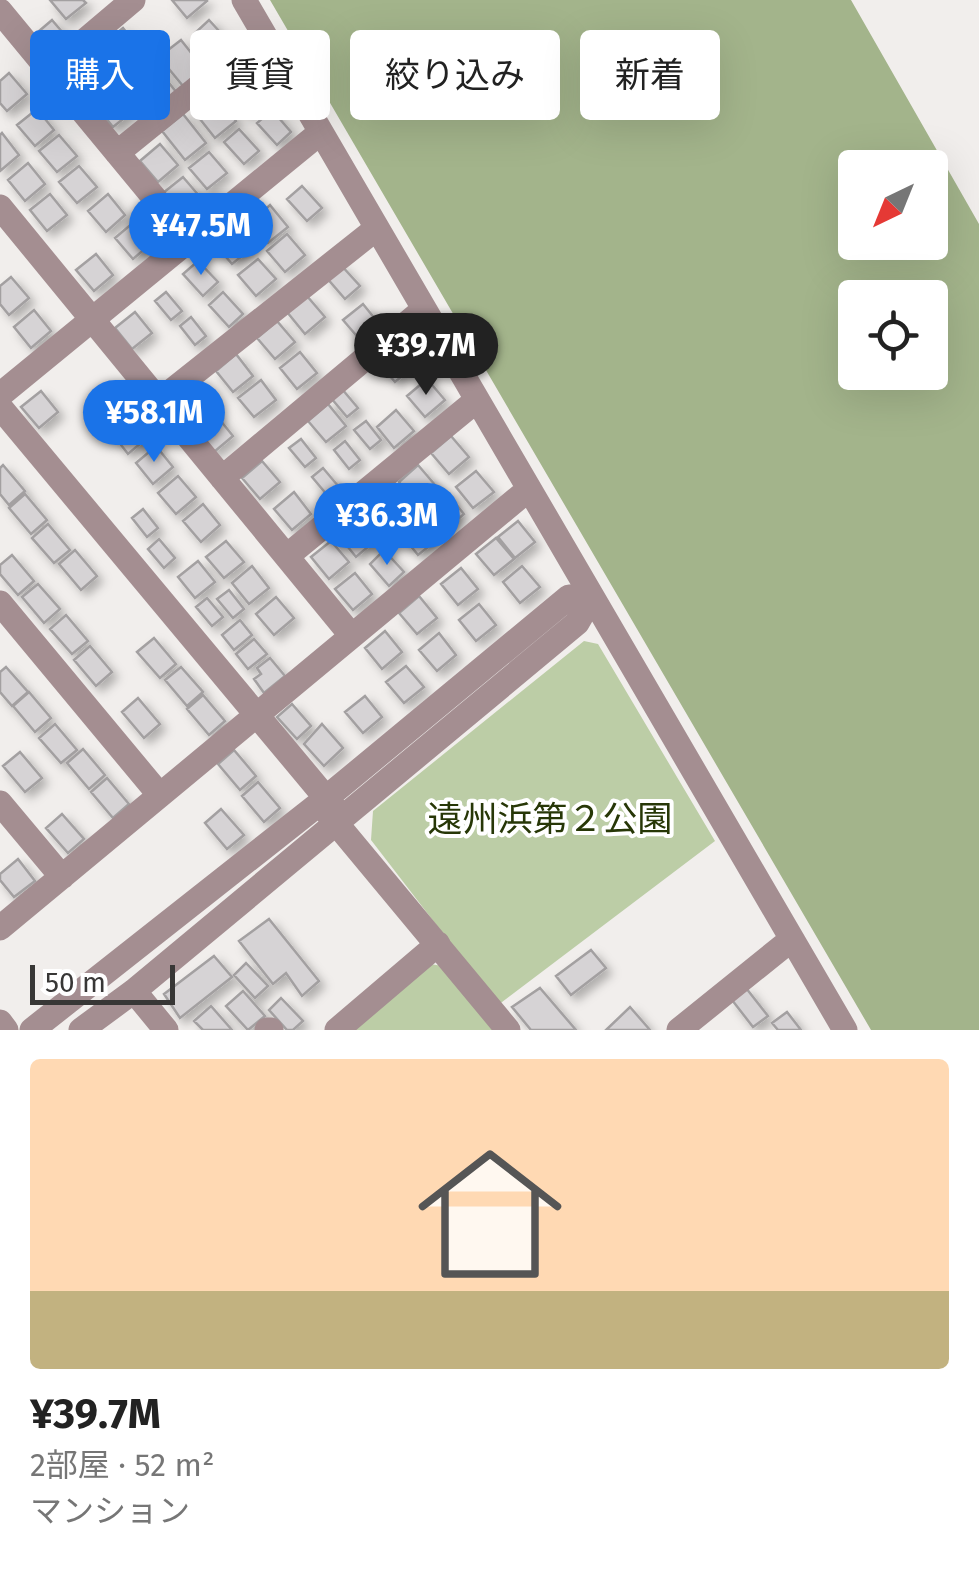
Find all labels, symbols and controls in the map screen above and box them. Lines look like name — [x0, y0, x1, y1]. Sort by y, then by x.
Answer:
chip: 購入 — [30, 30, 170, 120]
chip: 賃貸 — [190, 30, 330, 120]
chip: 絞り込み — [350, 30, 560, 120]
chip: 新着 — [580, 30, 720, 120]
north arrow — [838, 150, 948, 260]
map controls — [838, 150, 948, 390]
pin: ¥47.5M — [120, 193, 282, 278]
text: ¥47.5M — [151, 206, 251, 244]
button: locate — [838, 280, 948, 390]
pin: ¥39.7M — [345, 313, 507, 398]
text: ¥39.7M — [376, 326, 476, 364]
pin: ¥58.1M — [73, 380, 235, 465]
text: ¥58.1M — [105, 393, 203, 431]
pin: ¥36.3M — [306, 483, 468, 568]
text: ¥36.3M — [336, 496, 438, 534]
park label: 遠州浜第２公園 — [427, 798, 673, 840]
scale bar — [30, 960, 175, 1004]
text: 50 m — [45, 966, 106, 999]
icon: home — [400, 1124, 580, 1304]
text: ¥39.7M — [30, 1389, 161, 1439]
text: 2部屋 · 52 m² — [30, 1446, 215, 1484]
text: マンション — [30, 1492, 190, 1530]

